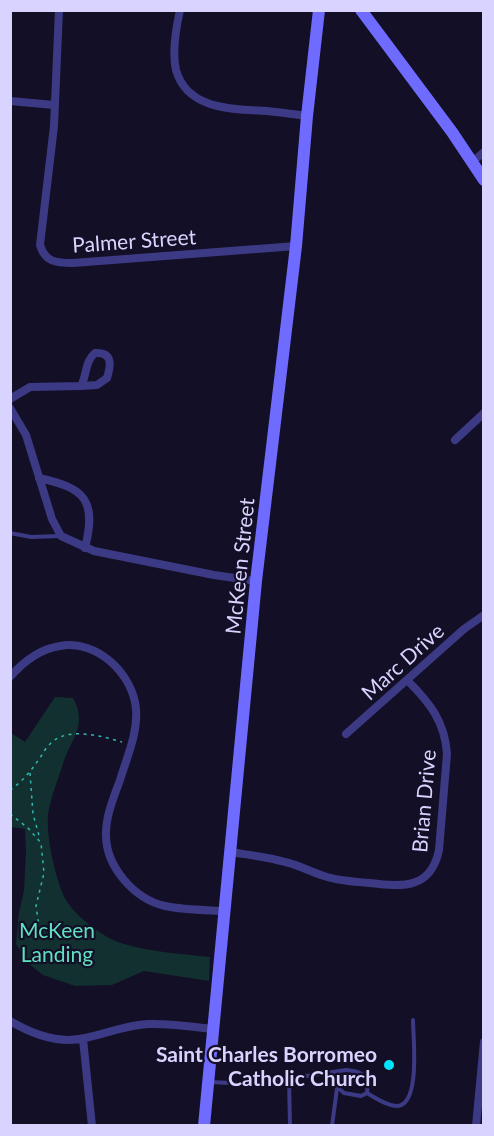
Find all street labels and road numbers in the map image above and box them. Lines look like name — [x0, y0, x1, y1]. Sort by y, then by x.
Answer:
street label: Palmer Street — [71, 223, 197, 257]
street label: McKeen Street — [219, 496, 259, 635]
street label: Marc Drive — [356, 617, 448, 705]
street label: Brian Drive — [406, 748, 440, 854]

